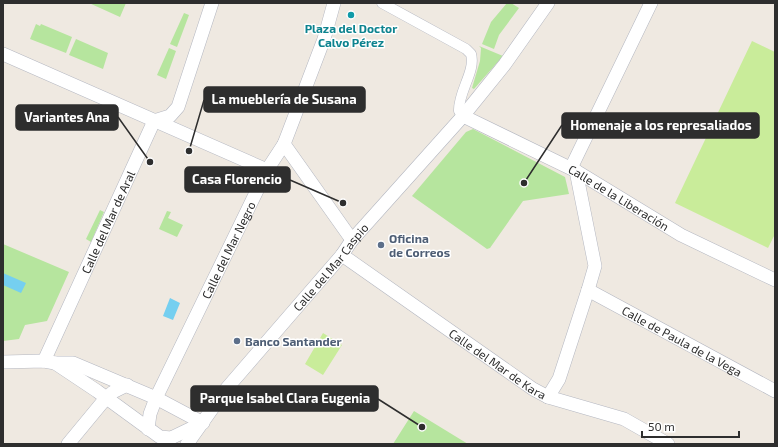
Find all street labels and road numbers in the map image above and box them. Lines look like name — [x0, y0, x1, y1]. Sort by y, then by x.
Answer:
street label: Calle de la Liberación — [566, 162, 672, 233]
street label: Calle del Mar de Aral — [78, 168, 138, 276]
street label: Calle del Mar Negro — [199, 199, 258, 301]
street label: Calle del Mar Caspio — [290, 220, 371, 314]
street label: Calle de Paula de la Vega — [620, 303, 745, 379]
street label: Calle del Mar de Kara — [447, 326, 549, 402]

